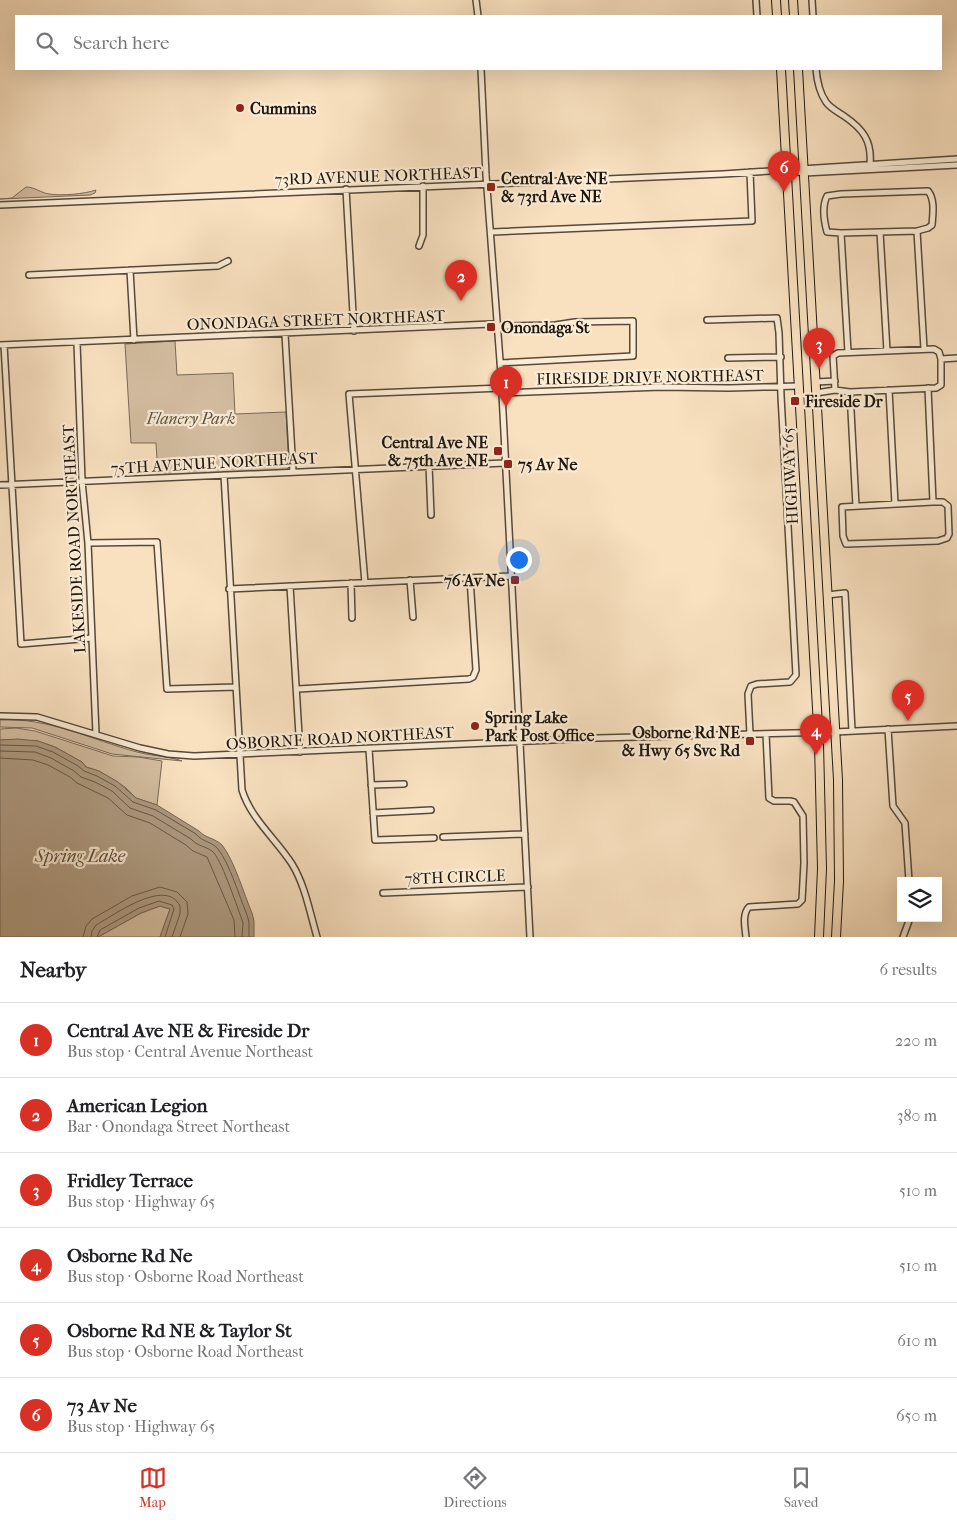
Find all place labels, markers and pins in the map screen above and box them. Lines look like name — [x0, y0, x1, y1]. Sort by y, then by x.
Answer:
place label: Cummins — [250, 99, 316, 118]
marker: Cummins — [234, 102, 246, 114]
pin: 6 — [768, 151, 800, 192]
place label: Central Ave NE & 73rd Ave NE — [501, 169, 608, 207]
marker: Central Ave NE & 73rd Ave NE — [485, 181, 497, 193]
pin: 2 — [445, 260, 477, 301]
place label: Onondaga St — [501, 318, 590, 338]
marker: Onondaga St — [485, 321, 497, 333]
pin: 3 — [803, 328, 835, 369]
pin: 1 — [490, 366, 522, 407]
place label: Fireside Dr — [804, 392, 884, 411]
marker: Fireside Dr — [789, 395, 801, 407]
place label: Central Ave NE & 75th Ave NE — [381, 433, 488, 470]
marker: Central Ave NE & 75th Ave NE — [492, 445, 504, 457]
place label: 75 Av Ne — [517, 455, 577, 474]
marker: 75 Av Ne — [502, 458, 514, 470]
place label: 76 Av Ne — [443, 571, 505, 590]
marker: 76 Av Ne — [509, 574, 521, 586]
pin: 5 — [892, 680, 924, 721]
place label: Spring Lake Park Post Office — [485, 708, 594, 745]
pin: 4 — [800, 714, 832, 755]
marker: Spring Lake Park Post Office — [469, 720, 481, 732]
place label: Osborne Rd NE & Hwy 65 Svc Rd — [622, 723, 741, 761]
marker: Osborne Rd NE & Hwy 65 Svc Rd — [744, 735, 756, 747]

